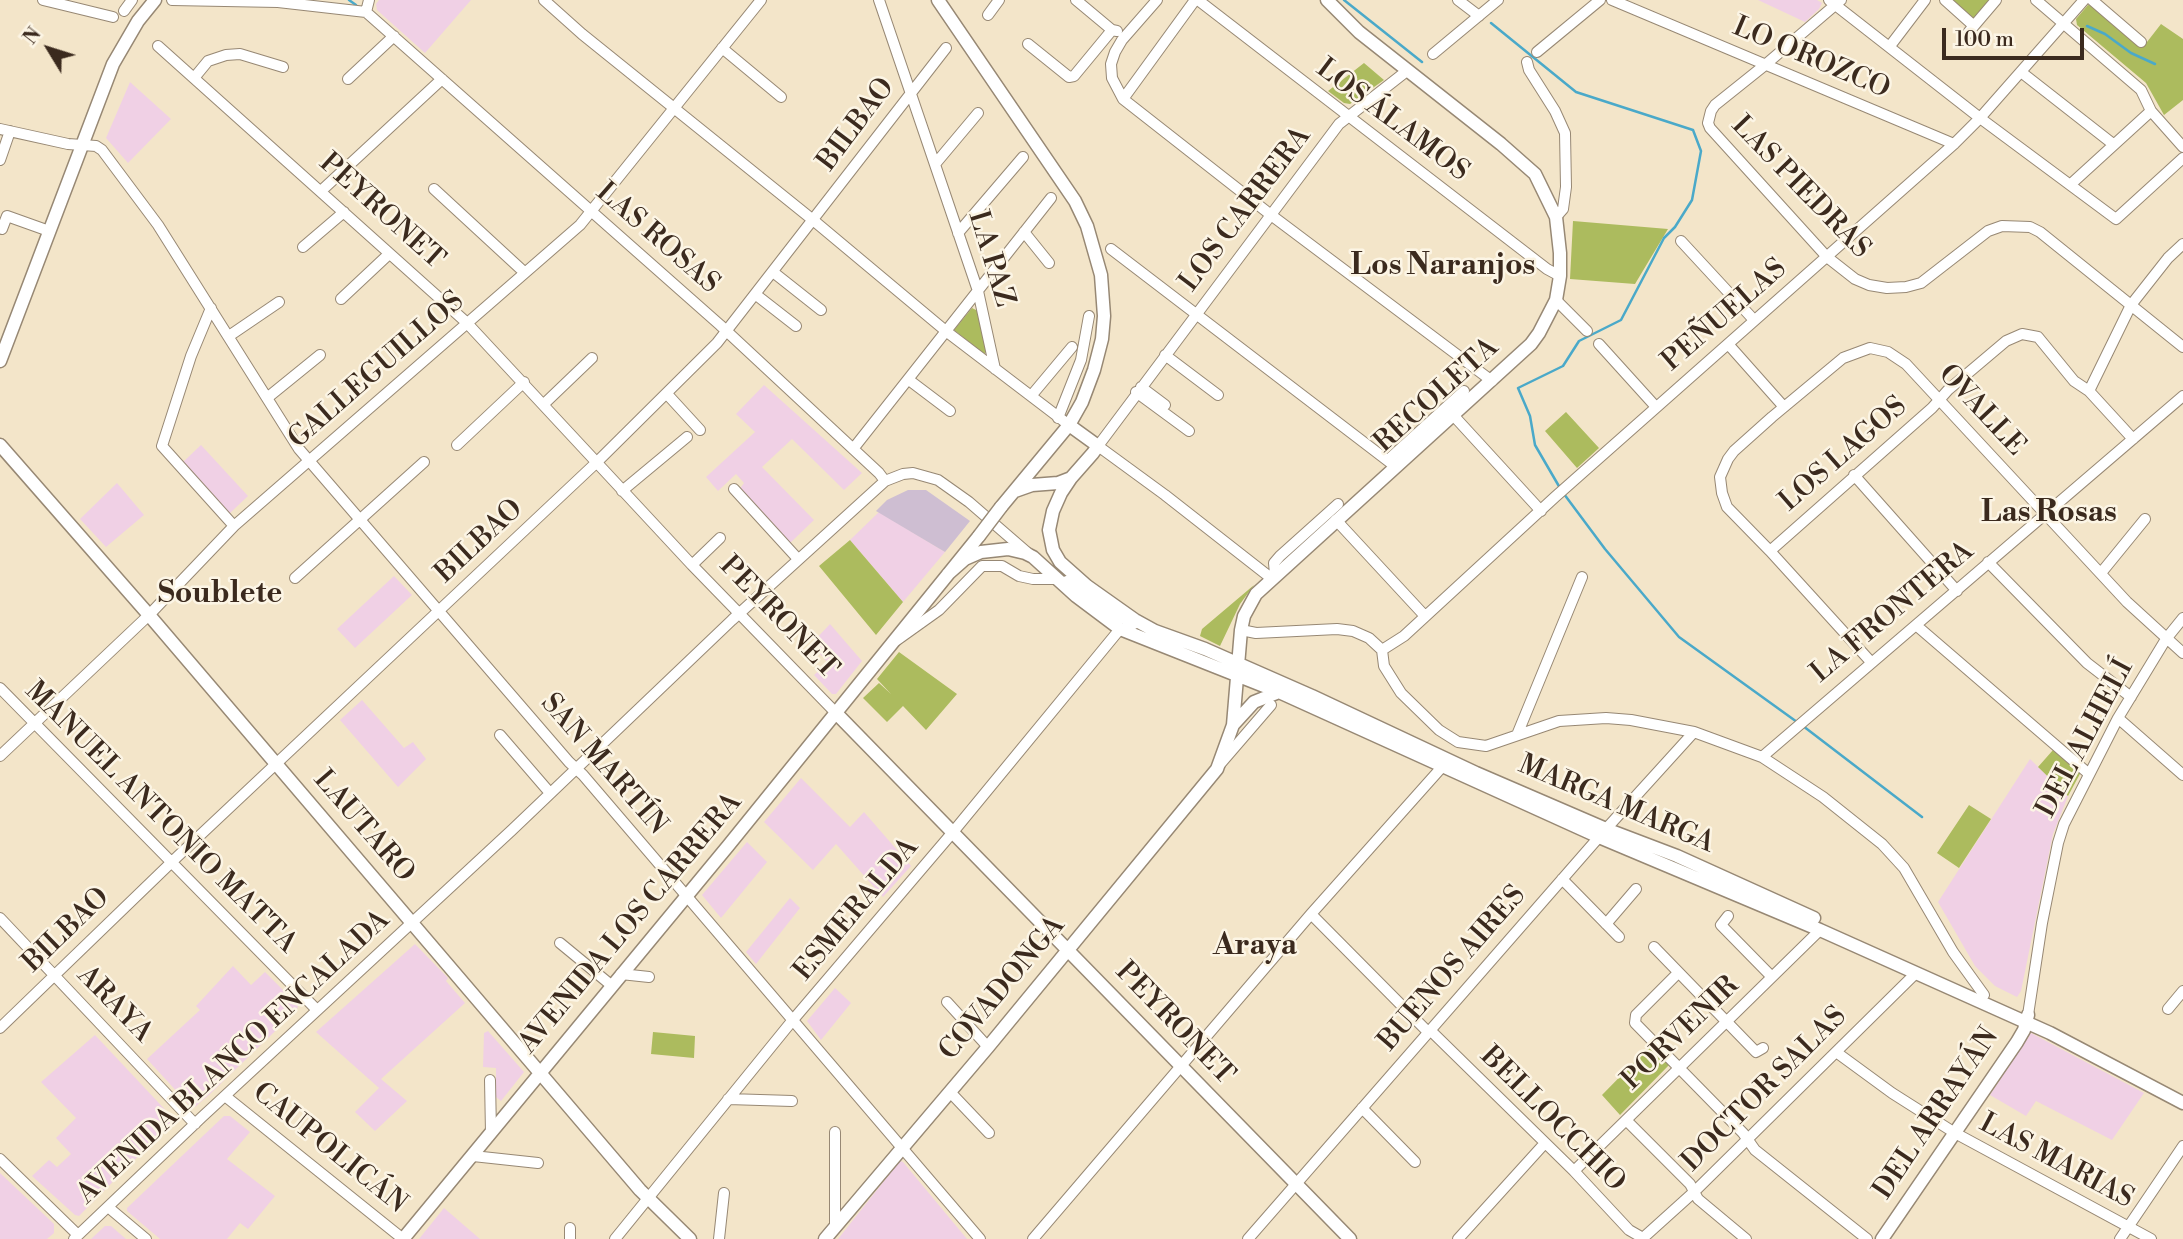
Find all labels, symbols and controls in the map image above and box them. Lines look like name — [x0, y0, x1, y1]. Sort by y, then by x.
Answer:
street label: LO OROZCO — [1727, 11, 1895, 107]
north arrow — [14, 14, 84, 84]
scale bar — [1945, 14, 2087, 58]
text: N — [18, 23, 47, 49]
text: 100 m — [1955, 27, 2014, 53]
street label: LOS ÁLAMOS — [1309, 53, 1475, 189]
street label: BILBAO — [811, 72, 903, 178]
street label: LAS PIEDRAS — [1723, 110, 1877, 266]
street label: LOS CARRERA — [1173, 121, 1319, 299]
street label: PEYRONET — [311, 147, 451, 277]
street label: LAS ROSAS — [588, 176, 726, 302]
street label: LA PAZ — [960, 207, 1020, 311]
district label: Los Naranjos — [1351, 249, 1535, 285]
street label: PEÑUELAS — [1656, 253, 1794, 379]
street label: GALLEGUILLOS — [282, 286, 472, 456]
street label: RECOLETA — [1368, 332, 1506, 460]
street label: OVALLE — [1930, 358, 2032, 464]
street label: LOS LAGOS — [1773, 391, 1915, 519]
street label: BILBAO — [429, 493, 531, 591]
district label: Las Rosas — [1981, 496, 2117, 532]
street label: LA FRONTERA — [1805, 535, 1981, 691]
street label: PEYRONET — [711, 550, 845, 686]
district label: Soublete — [158, 577, 282, 613]
street label: DEL ALHELÍ — [2030, 654, 2142, 824]
street label: MANUEL ANTONIO MATTA — [17, 675, 303, 961]
street label: SAN MARTÍN — [533, 688, 673, 842]
street label: MARGA MARGA — [1513, 749, 1719, 861]
street label: LAUTARO — [305, 764, 421, 890]
street label: AVENIDA LOS CARRERA — [512, 787, 750, 1061]
street label: ESMERALDA — [788, 832, 926, 988]
street label: BUENOS AIRES — [1372, 880, 1534, 1058]
street label: BILBAO — [17, 882, 117, 980]
street label: AVENIDA BLANCO ENCALADA — [71, 904, 397, 1212]
street label: COVADONGA — [933, 910, 1073, 1068]
district label: Araya — [1213, 929, 1297, 965]
street label: PEYRONET — [1107, 956, 1241, 1092]
street label: ARAYA — [69, 960, 159, 1050]
street label: PORVENIR — [1616, 970, 1746, 1098]
street label: DOCTOR SALAS — [1676, 1001, 1854, 1179]
street label: DEL ARRAYÁN — [1867, 1022, 2007, 1206]
street label: BELLOCCHIO — [1472, 1040, 1632, 1200]
street label: CAUPOLICÁN — [245, 1077, 413, 1221]
street label: LAS MARIAS — [1973, 1107, 2139, 1217]

